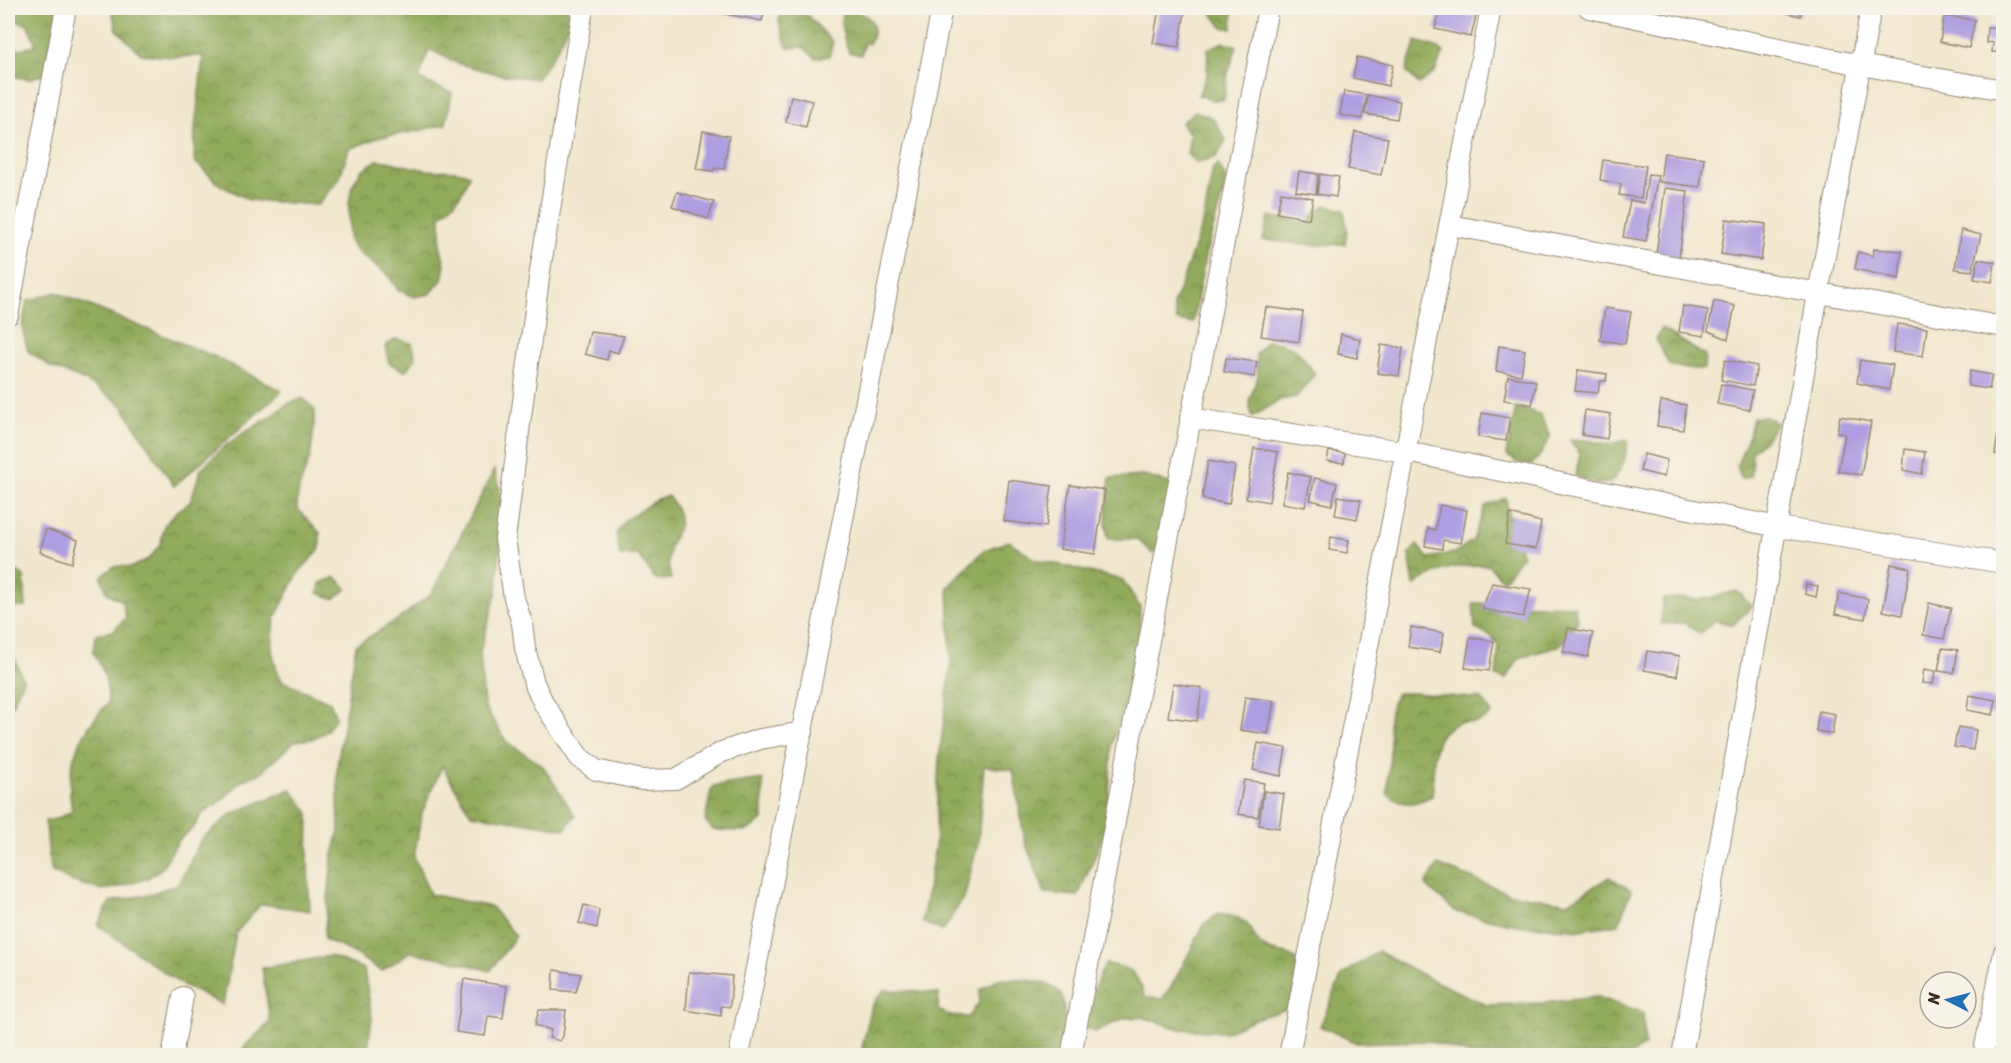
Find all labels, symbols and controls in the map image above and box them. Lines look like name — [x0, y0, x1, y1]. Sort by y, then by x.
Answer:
north arrow — [1918, 970, 1978, 1030]
text: N — [1918, 991, 1949, 1007]

